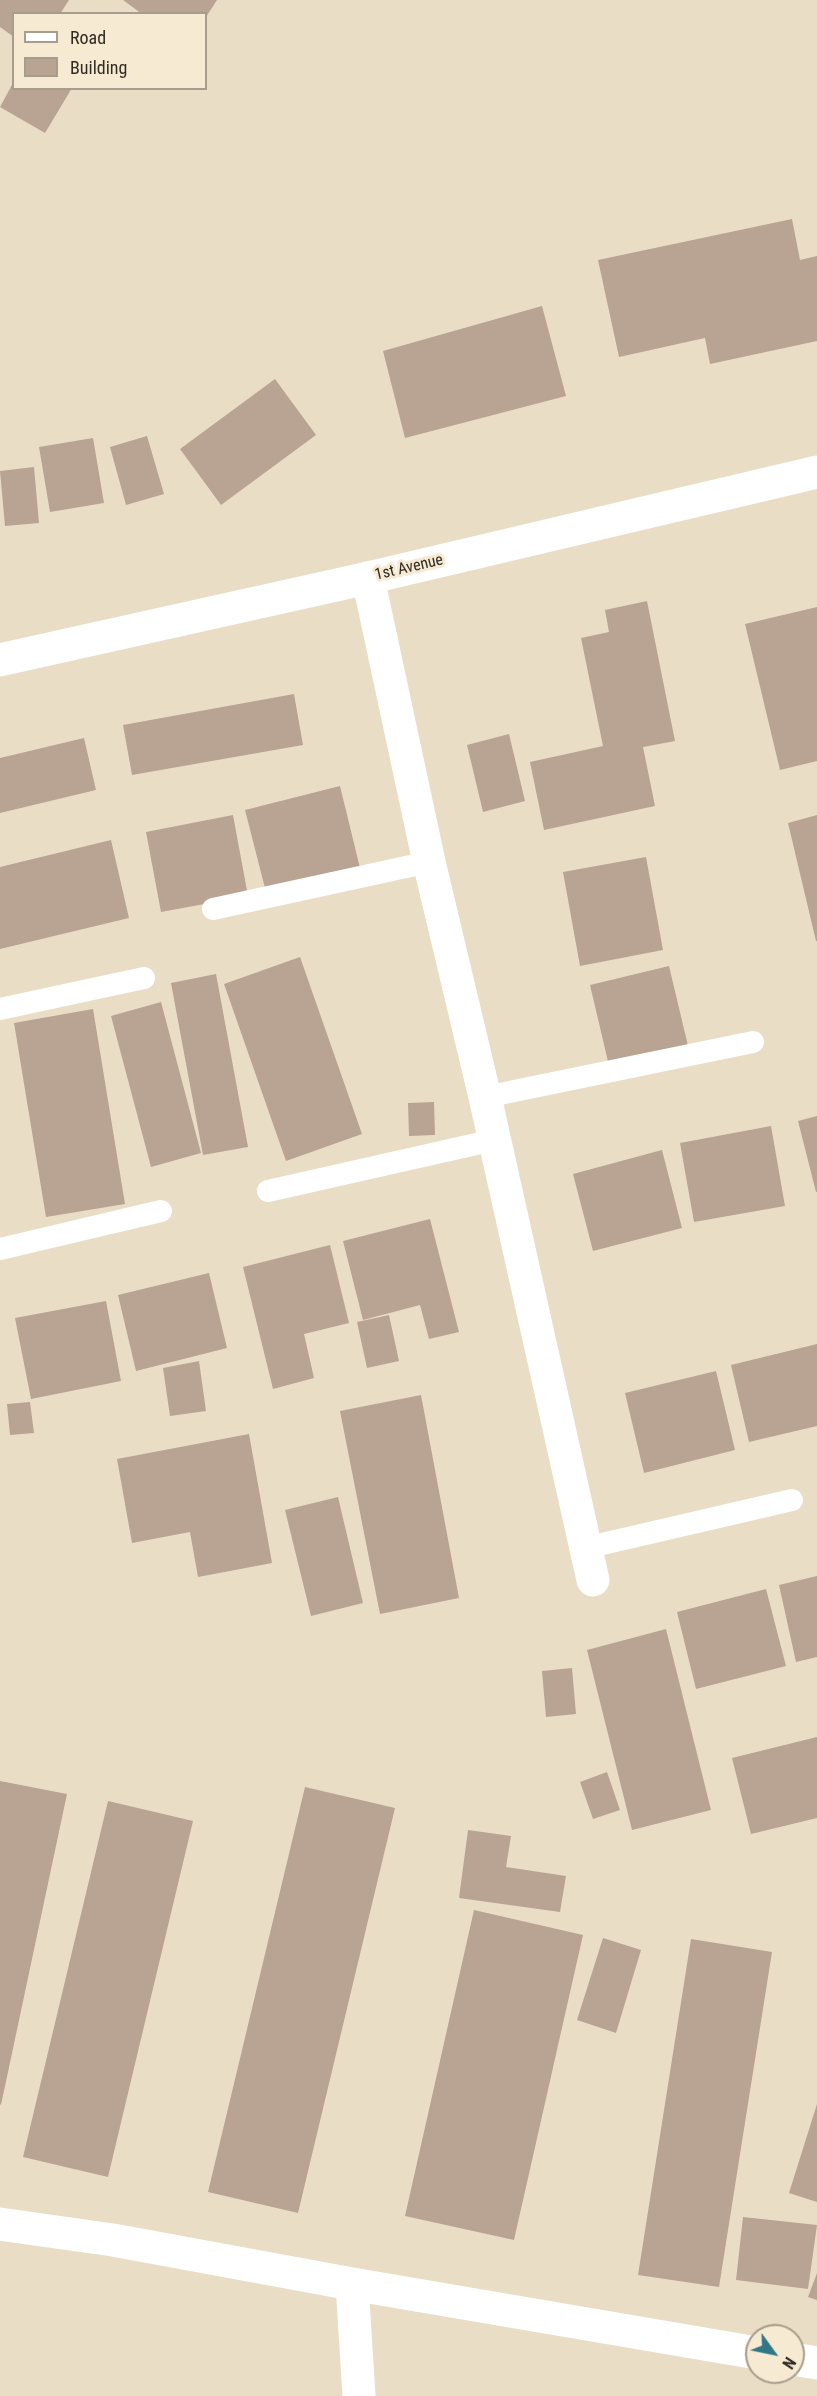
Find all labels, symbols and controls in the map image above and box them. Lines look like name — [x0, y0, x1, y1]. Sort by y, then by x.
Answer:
legend — [12, 12, 207, 90]
text: Road — [70, 27, 106, 48]
text: Building — [70, 57, 127, 78]
street label: 1st Avenue — [373, 551, 445, 585]
north arrow — [745, 2324, 805, 2384]
text: N — [778, 2354, 799, 2372]

